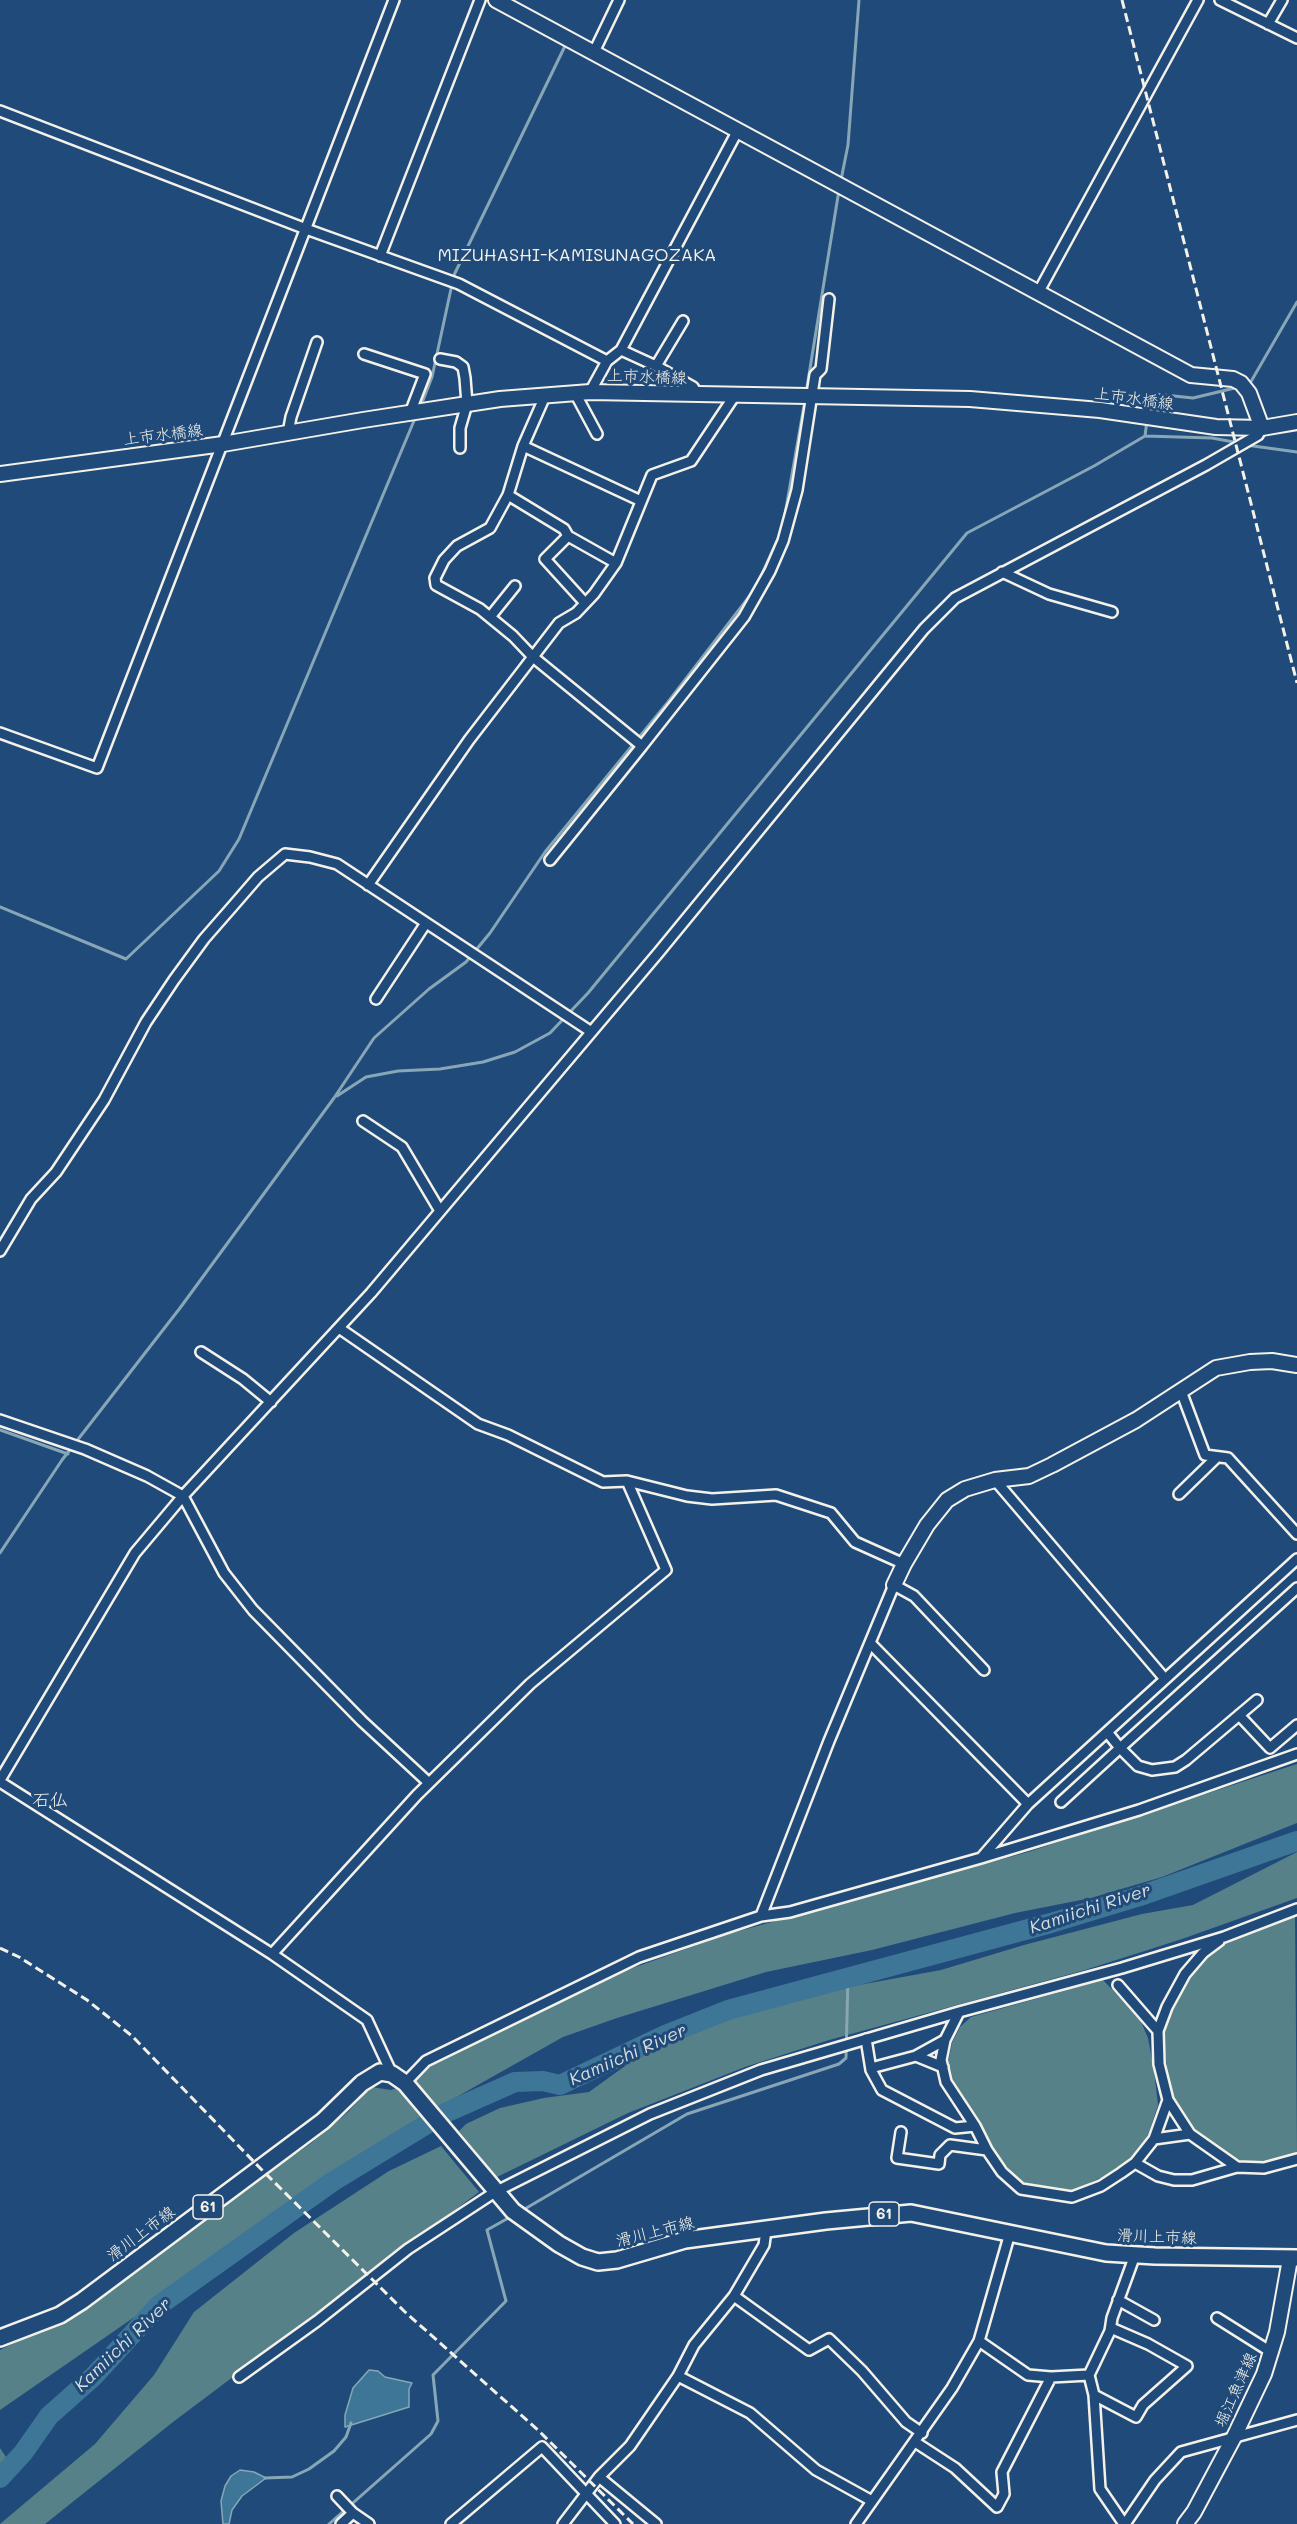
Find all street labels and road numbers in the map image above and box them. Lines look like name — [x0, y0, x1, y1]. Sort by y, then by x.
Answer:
street label: 上市水橋線 — [607, 366, 687, 388]
street label: 上市水橋線 — [1093, 384, 1175, 414]
street label: 上市水橋線 — [122, 421, 204, 449]
road number: 61 — [193, 2195, 223, 2219]
street label: 滑川上市線 — [103, 2202, 179, 2266]
road number: 61 — [869, 2202, 899, 2226]
street label: 滑川上市線 — [614, 2213, 696, 2251]
street label: 滑川上市線 — [1117, 2226, 1197, 2248]
street label: 堀江魚津線 — [1211, 2350, 1261, 2430]

